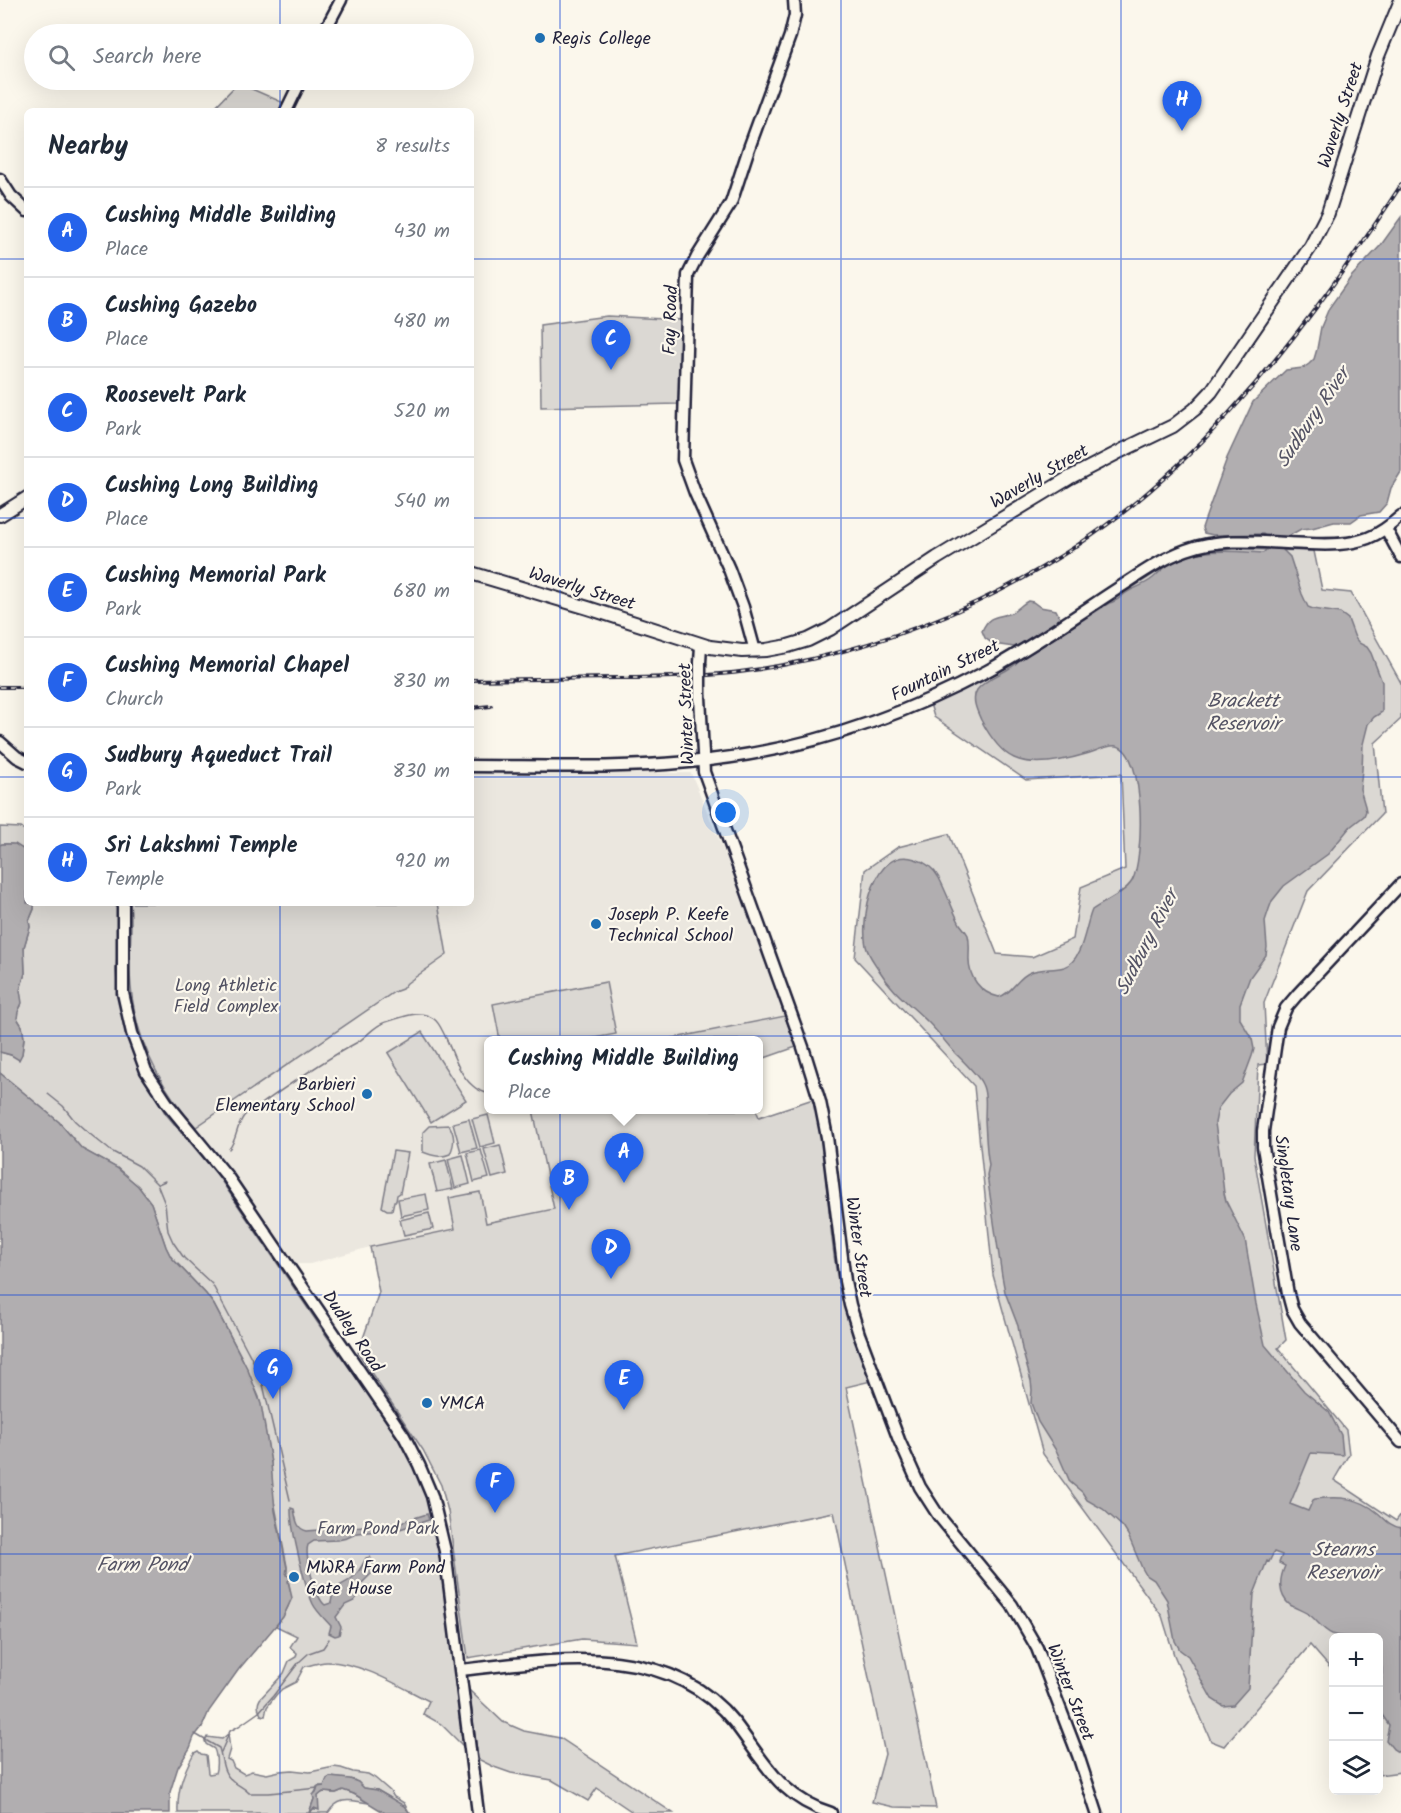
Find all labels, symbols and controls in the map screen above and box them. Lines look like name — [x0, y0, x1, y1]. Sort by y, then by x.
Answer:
search box — [24, 24, 474, 90]
place label: Regis College — [552, 25, 651, 54]
marker: Regis College — [533, 31, 547, 45]
text: Search here — [93, 40, 201, 75]
icon: search — [45, 41, 78, 74]
street label: Waverly Street — [1311, 58, 1373, 172]
pin: H — [1162, 82, 1202, 131]
text: Nearby — [48, 126, 128, 168]
text: 8 results — [375, 131, 450, 163]
text: Cushing Middle Building — [105, 199, 336, 234]
text: A — [61, 216, 74, 248]
text: 430 m — [394, 216, 450, 248]
text: Place — [105, 234, 148, 266]
street label: Fay Road — [656, 284, 687, 355]
text: Cushing Gazebo — [105, 289, 257, 324]
text: B — [61, 306, 74, 338]
text: 480 m — [393, 306, 450, 338]
pin: C — [592, 320, 630, 370]
text: Place — [105, 324, 148, 356]
water label: Sudbury River — [1268, 358, 1361, 475]
text: Roosevelt Park — [105, 379, 246, 414]
text: C — [61, 396, 74, 428]
text: 520 m — [394, 396, 450, 428]
text: Park — [105, 414, 141, 446]
street label: Waverly Street — [985, 437, 1095, 517]
text: Cushing Long Building — [105, 469, 319, 504]
text: D — [61, 486, 74, 518]
text: 540 m — [394, 486, 450, 518]
text: Place — [105, 504, 148, 536]
text: Cushing Memorial Park — [105, 559, 326, 594]
street label: Waverly Street — [525, 560, 639, 620]
text: E — [62, 576, 73, 608]
text: 680 m — [393, 576, 450, 608]
text: Park — [105, 594, 141, 626]
street label: Fountain Street — [886, 632, 1006, 710]
text: Cushing Memorial Chapel — [105, 649, 349, 684]
street label: Winter Street — [671, 662, 704, 765]
text: F — [62, 666, 73, 698]
text: 830 m — [393, 666, 450, 698]
text: Church — [105, 684, 164, 716]
water label: Brackett Reservoir — [1206, 686, 1284, 741]
text: Sudbury Aqueduct Trail — [105, 739, 332, 774]
text: G — [62, 756, 73, 788]
text: 830 m — [393, 756, 450, 788]
text: Park — [105, 774, 141, 806]
your location — [711, 798, 740, 827]
text: Sri Lakshmi Temple — [105, 829, 297, 864]
text: H — [61, 846, 74, 878]
text: 920 m — [395, 846, 450, 878]
text: Temple — [105, 864, 164, 896]
water label: Sudbury River — [1107, 881, 1190, 1001]
place label: Joseph P. Keefe Technical School — [608, 901, 734, 951]
marker: Joseph P. Keefe Technical School — [589, 917, 603, 931]
park label: Long Athletic Field Complex — [174, 972, 279, 1022]
popup — [484, 1036, 763, 1114]
text: Cushing Middle Building — [508, 1042, 739, 1077]
place label: Barbieri Elementary School — [215, 1071, 356, 1121]
text: Place — [508, 1077, 551, 1109]
marker: Barbieri Elementary School — [360, 1087, 374, 1101]
street label: Singletary Lane — [1265, 1133, 1310, 1253]
pin: A — [604, 1134, 644, 1183]
pin: B — [550, 1160, 588, 1210]
street label: Winter Street — [836, 1195, 879, 1301]
pin: D — [592, 1230, 630, 1279]
street label: Dudley Road — [314, 1285, 390, 1380]
pin: G — [254, 1350, 292, 1399]
pin: E — [604, 1360, 644, 1410]
place label: YMCA — [439, 1390, 485, 1419]
marker: YMCA — [420, 1396, 434, 1410]
pin: F — [476, 1464, 514, 1513]
park label: Farm Pond Park — [317, 1515, 439, 1544]
water label: Stearns Reservoir — [1306, 1535, 1384, 1590]
water label: Farm Pond — [97, 1550, 192, 1582]
place label: MWRA Farm Pond Gate House — [306, 1554, 446, 1604]
marker: MWRA Farm Pond Gate House — [287, 1570, 301, 1584]
map controls — [1329, 1633, 1383, 1795]
button: + — [1329, 1633, 1383, 1687]
street label: Winter Street — [1038, 1640, 1102, 1746]
button: − — [1329, 1687, 1383, 1741]
button: layers — [1329, 1741, 1383, 1795]

